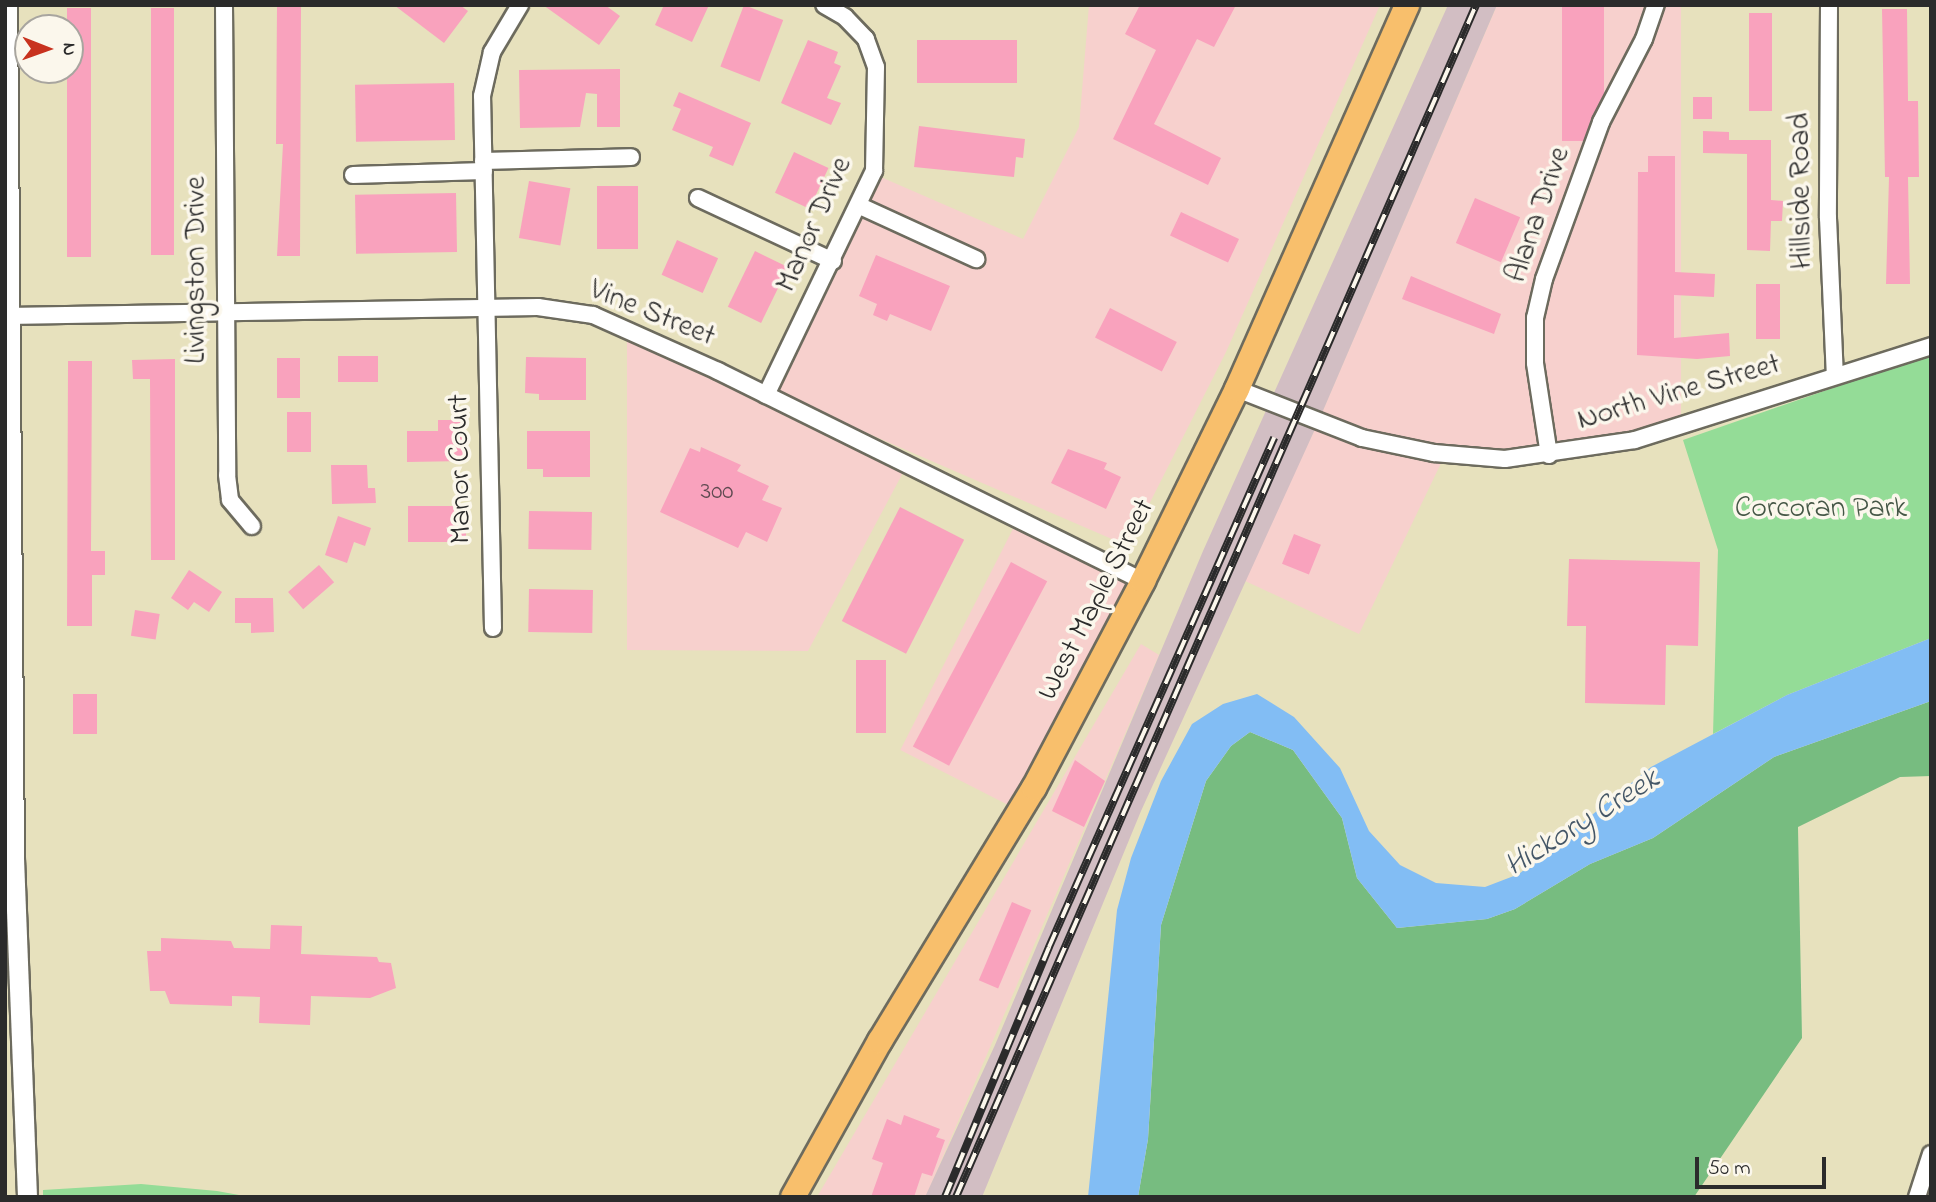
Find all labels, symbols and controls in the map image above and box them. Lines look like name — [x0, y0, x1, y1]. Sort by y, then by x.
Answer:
north arrow — [14, 14, 84, 84]
text: N — [55, 43, 82, 56]
street label: Hillside Road — [1783, 112, 1821, 270]
street label: Alana Drive — [1499, 143, 1579, 287]
street label: Manor Drive — [769, 152, 861, 298]
street label: Livingston Drive — [179, 176, 215, 364]
street label: Vine Street — [584, 273, 720, 355]
street label: North Vine Street — [1573, 347, 1785, 439]
street label: Manor Court — [442, 394, 480, 544]
house number: 300 — [700, 477, 734, 509]
park label: Corcoran Park — [1735, 491, 1907, 527]
street label: West Maple Street — [1031, 493, 1163, 707]
water label: Hickory Creek — [1499, 761, 1667, 887]
scale bar — [1698, 1142, 1829, 1186]
text: 50 m — [1708, 1154, 1751, 1184]

